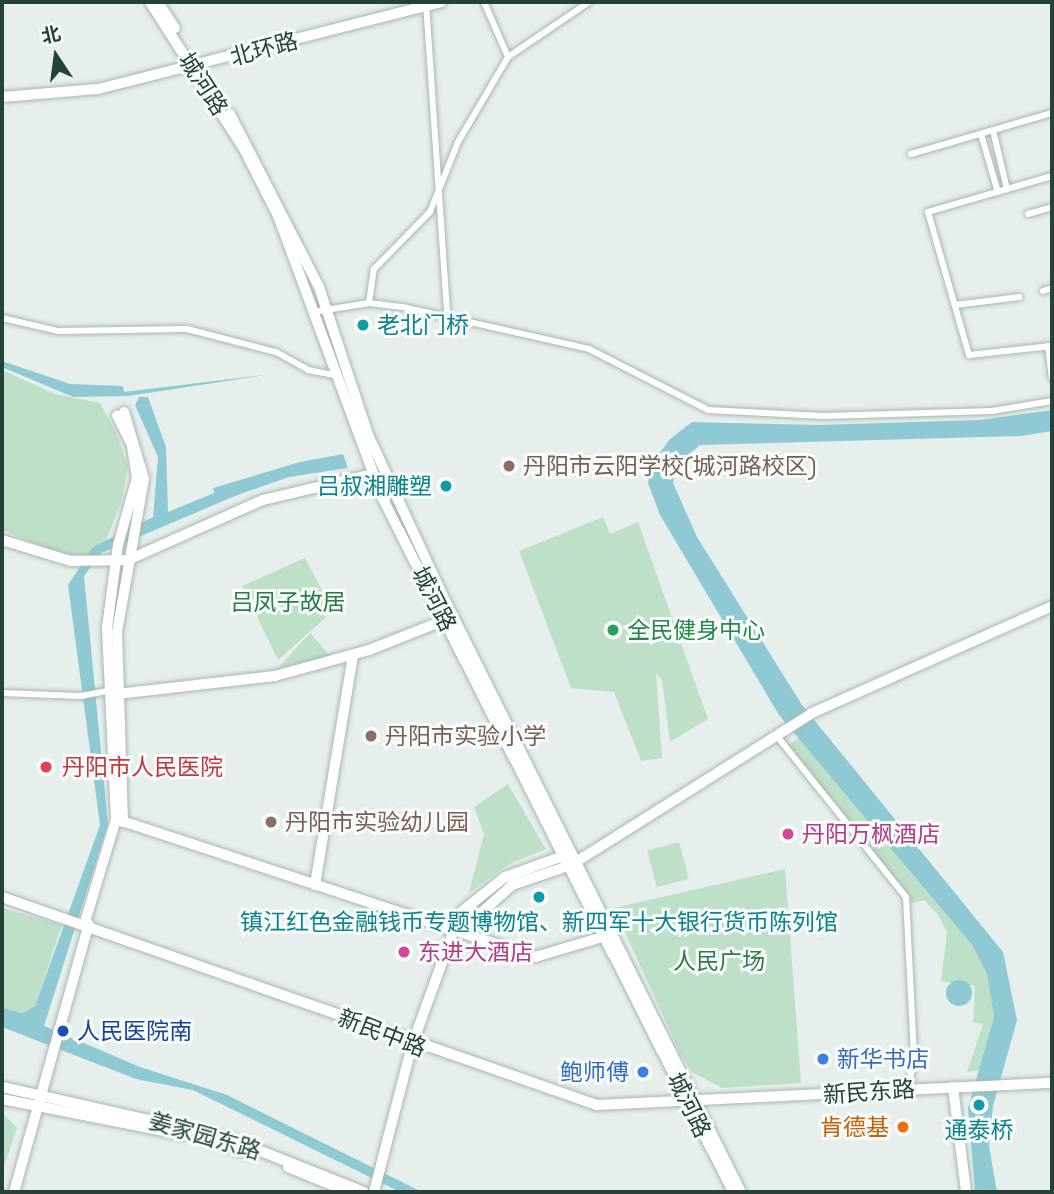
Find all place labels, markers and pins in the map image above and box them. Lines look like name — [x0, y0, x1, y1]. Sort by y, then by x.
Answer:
place label: 老北门桥 — [377, 311, 469, 339]
marker: 老北门桥 — [355, 317, 371, 333]
place label: 丹阳市云阳学校(城河路校区) — [523, 452, 816, 480]
marker: 丹阳市云阳学校(城河路校区) — [501, 458, 517, 474]
place label: 吕叔湘雕塑 — [317, 472, 432, 500]
marker: 吕叔湘雕塑 — [438, 478, 454, 494]
place label: 全民健身中心 — [627, 616, 765, 644]
marker: 全民健身中心 — [605, 622, 621, 638]
place label: 丹阳市实验小学 — [385, 722, 546, 750]
marker: 丹阳市实验小学 — [363, 728, 379, 744]
place label: 丹阳市人民医院 — [62, 753, 223, 781]
marker: 丹阳市人民医院 — [36, 757, 56, 777]
place label: 丹阳市实验幼儿园 — [285, 808, 469, 836]
marker: 丹阳市实验幼儿园 — [263, 814, 279, 830]
place label: 丹阳万枫酒店 — [802, 820, 940, 848]
marker: 丹阳万枫酒店 — [780, 826, 796, 842]
marker: 镇江红色金融钱币专题博物馆、新四军十大银行货币陈列馆 — [531, 889, 547, 905]
place label: 镇江红色金融钱币专题博物馆、新四军十大银行货币陈列馆 — [240, 908, 838, 936]
place label: 东进大酒店 — [418, 938, 533, 966]
marker: 东进大酒店 — [396, 944, 412, 960]
place label: 人民医院南 — [77, 1017, 192, 1045]
marker: 人民医院南 — [55, 1023, 71, 1039]
place label: 新华书店 — [837, 1045, 929, 1073]
marker: 新华书店 — [815, 1051, 831, 1067]
place label: 鲍师傅 — [560, 1058, 629, 1086]
marker: 鲍师傅 — [635, 1064, 651, 1080]
marker: 通泰桥 — [971, 1097, 987, 1113]
place label: 肯德基 — [820, 1113, 889, 1141]
place label: 通泰桥 — [945, 1116, 1013, 1144]
marker: 肯德基 — [895, 1119, 911, 1135]

